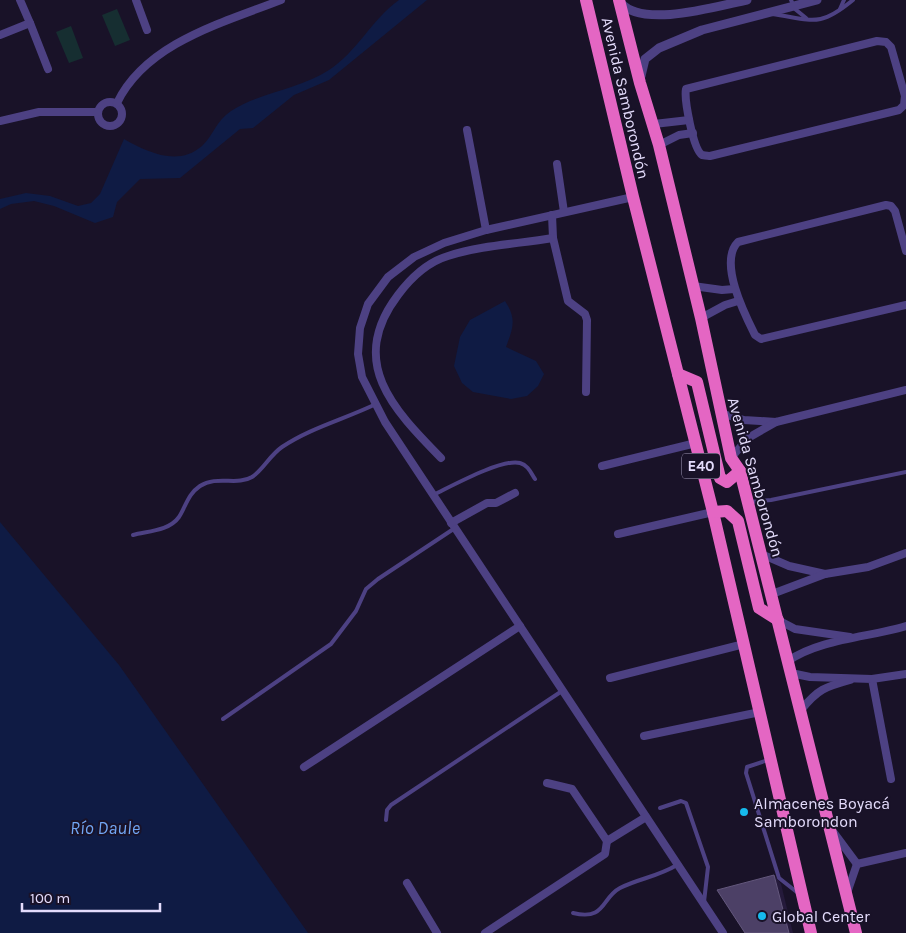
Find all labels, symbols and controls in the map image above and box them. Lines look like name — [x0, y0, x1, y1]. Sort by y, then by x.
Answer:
street label: Avenida Samborondón — [598, 15, 653, 181]
street label: Avenida Samborondón — [724, 395, 787, 559]
road number: E40 — [682, 454, 720, 478]
place label: Almacenes Boyacá Samborondon — [754, 794, 890, 831]
marker: Almacenes Boyacá Samborondon — [738, 806, 750, 818]
water label: Río Daule — [70, 817, 140, 839]
scale bar — [22, 880, 160, 912]
text: 100 m — [30, 889, 70, 907]
place label: Global Center — [772, 907, 870, 926]
marker: Global Center — [756, 910, 768, 922]

